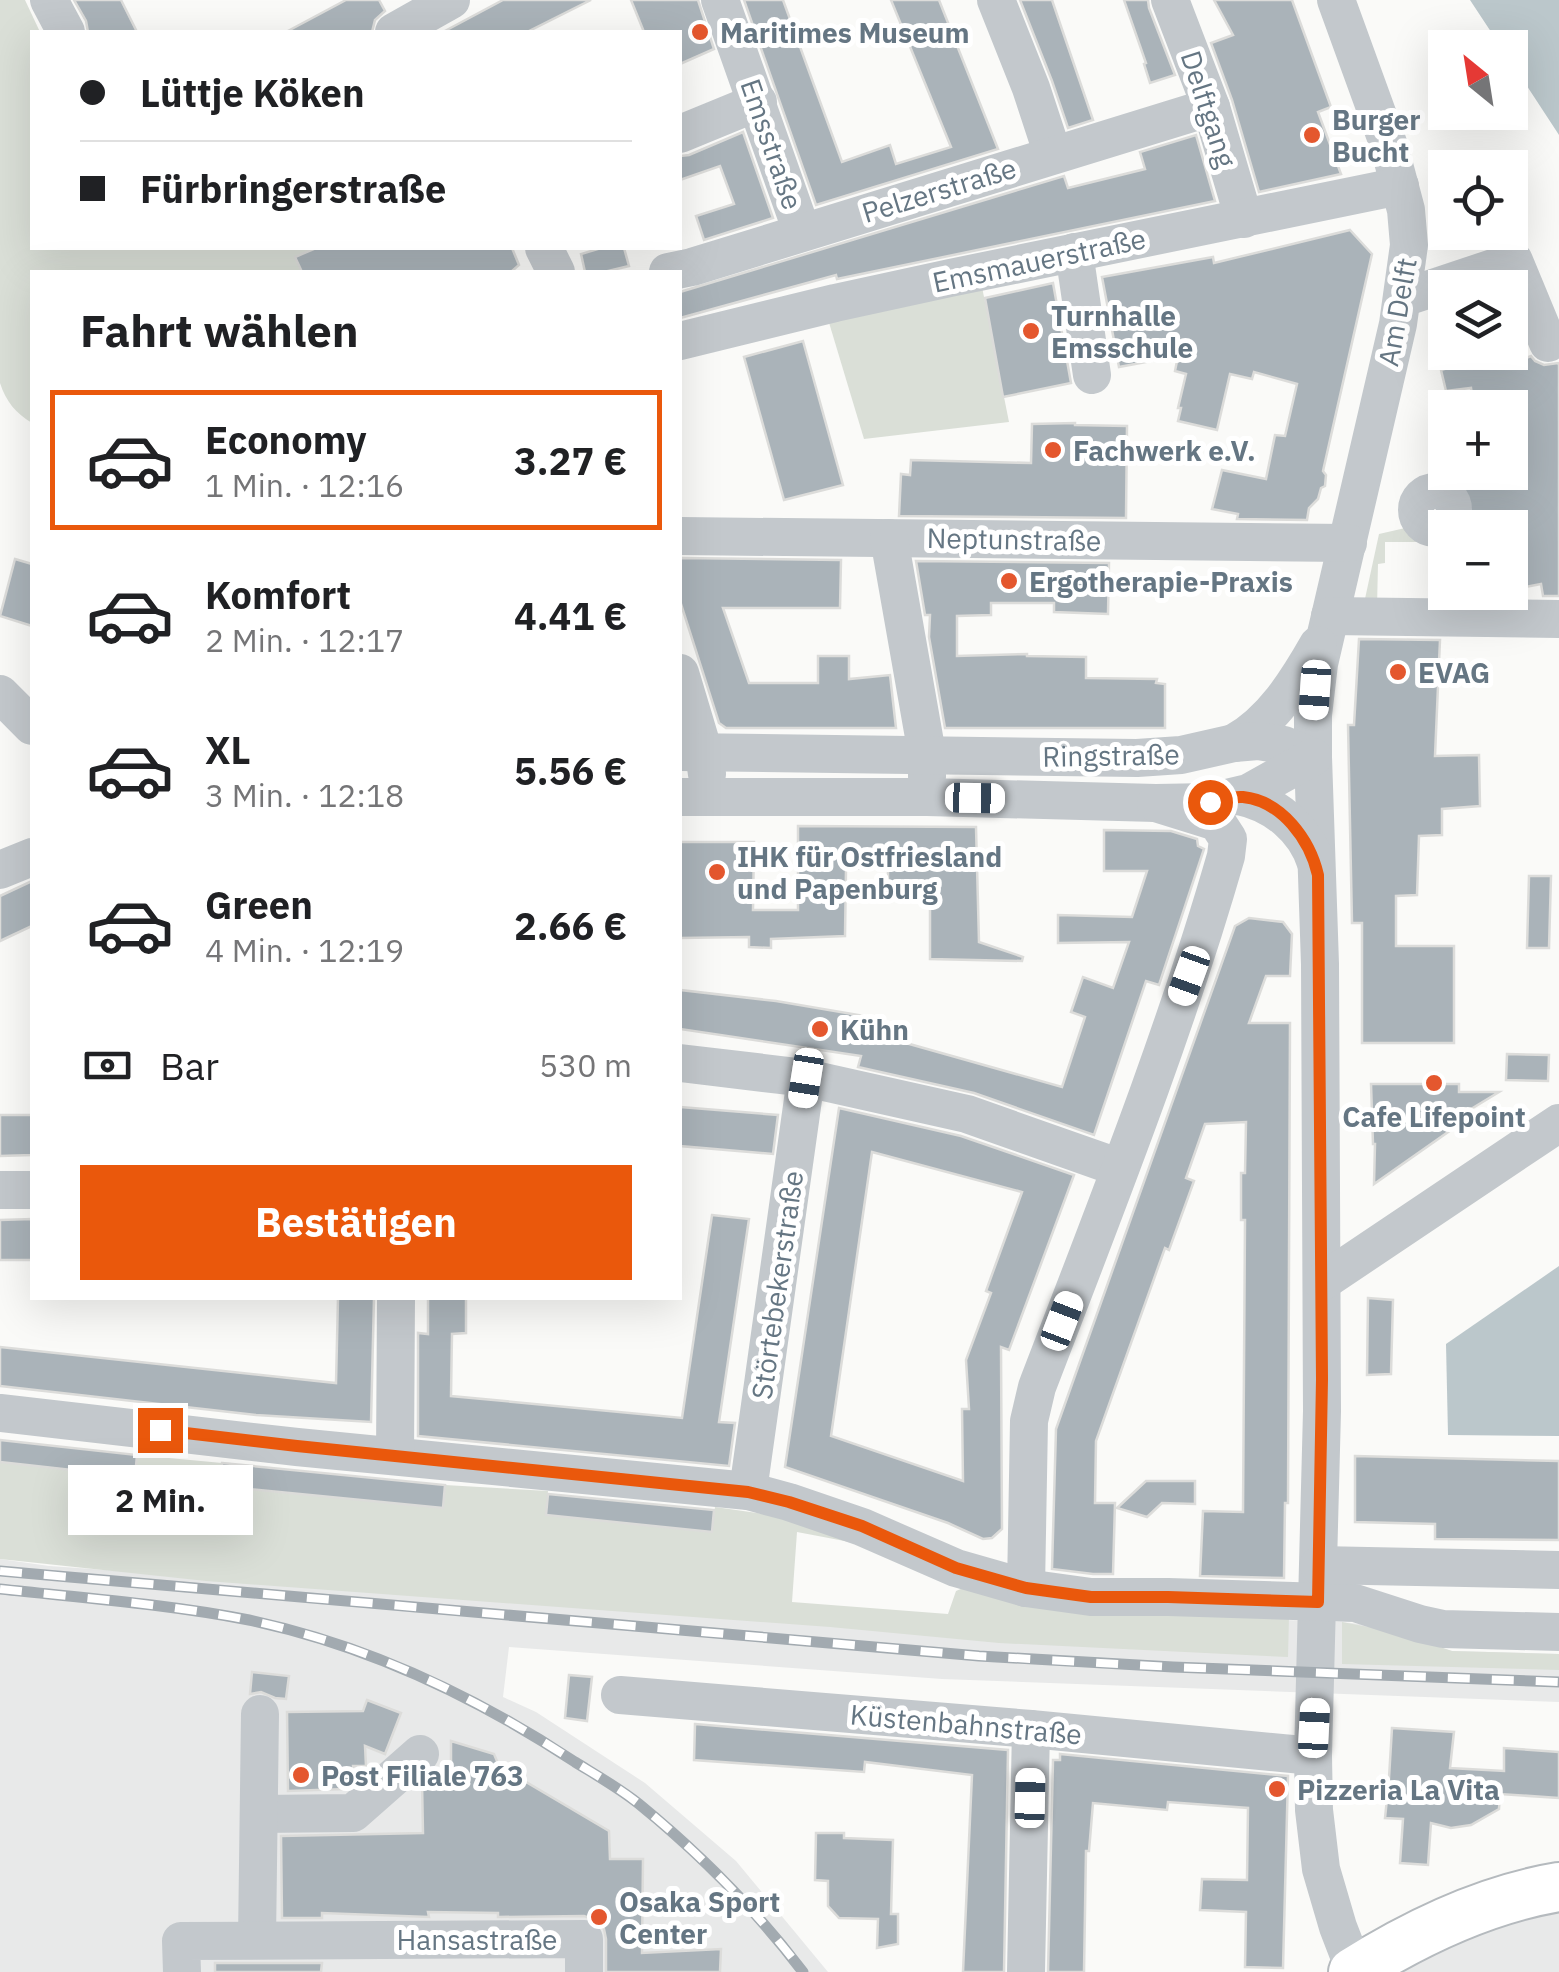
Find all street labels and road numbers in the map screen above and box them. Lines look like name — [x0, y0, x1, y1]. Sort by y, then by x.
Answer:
street label: Delftgang — [1173, 46, 1245, 172]
street label: Emsstraße — [732, 74, 812, 214]
street label: Pelzerstraße — [857, 149, 1021, 231]
street label: Emsmauerstraße — [929, 219, 1149, 301]
street label: Am Delft — [1369, 255, 1425, 369]
street label: Neptunstraße — [926, 519, 1102, 559]
street label: Ringstraße — [1042, 735, 1180, 775]
street label: Störtebekerstraße — [743, 1168, 811, 1402]
street label: Küstenbahnstraße — [849, 1695, 1083, 1753]
street label: Hansastraße — [397, 1921, 557, 1958]

